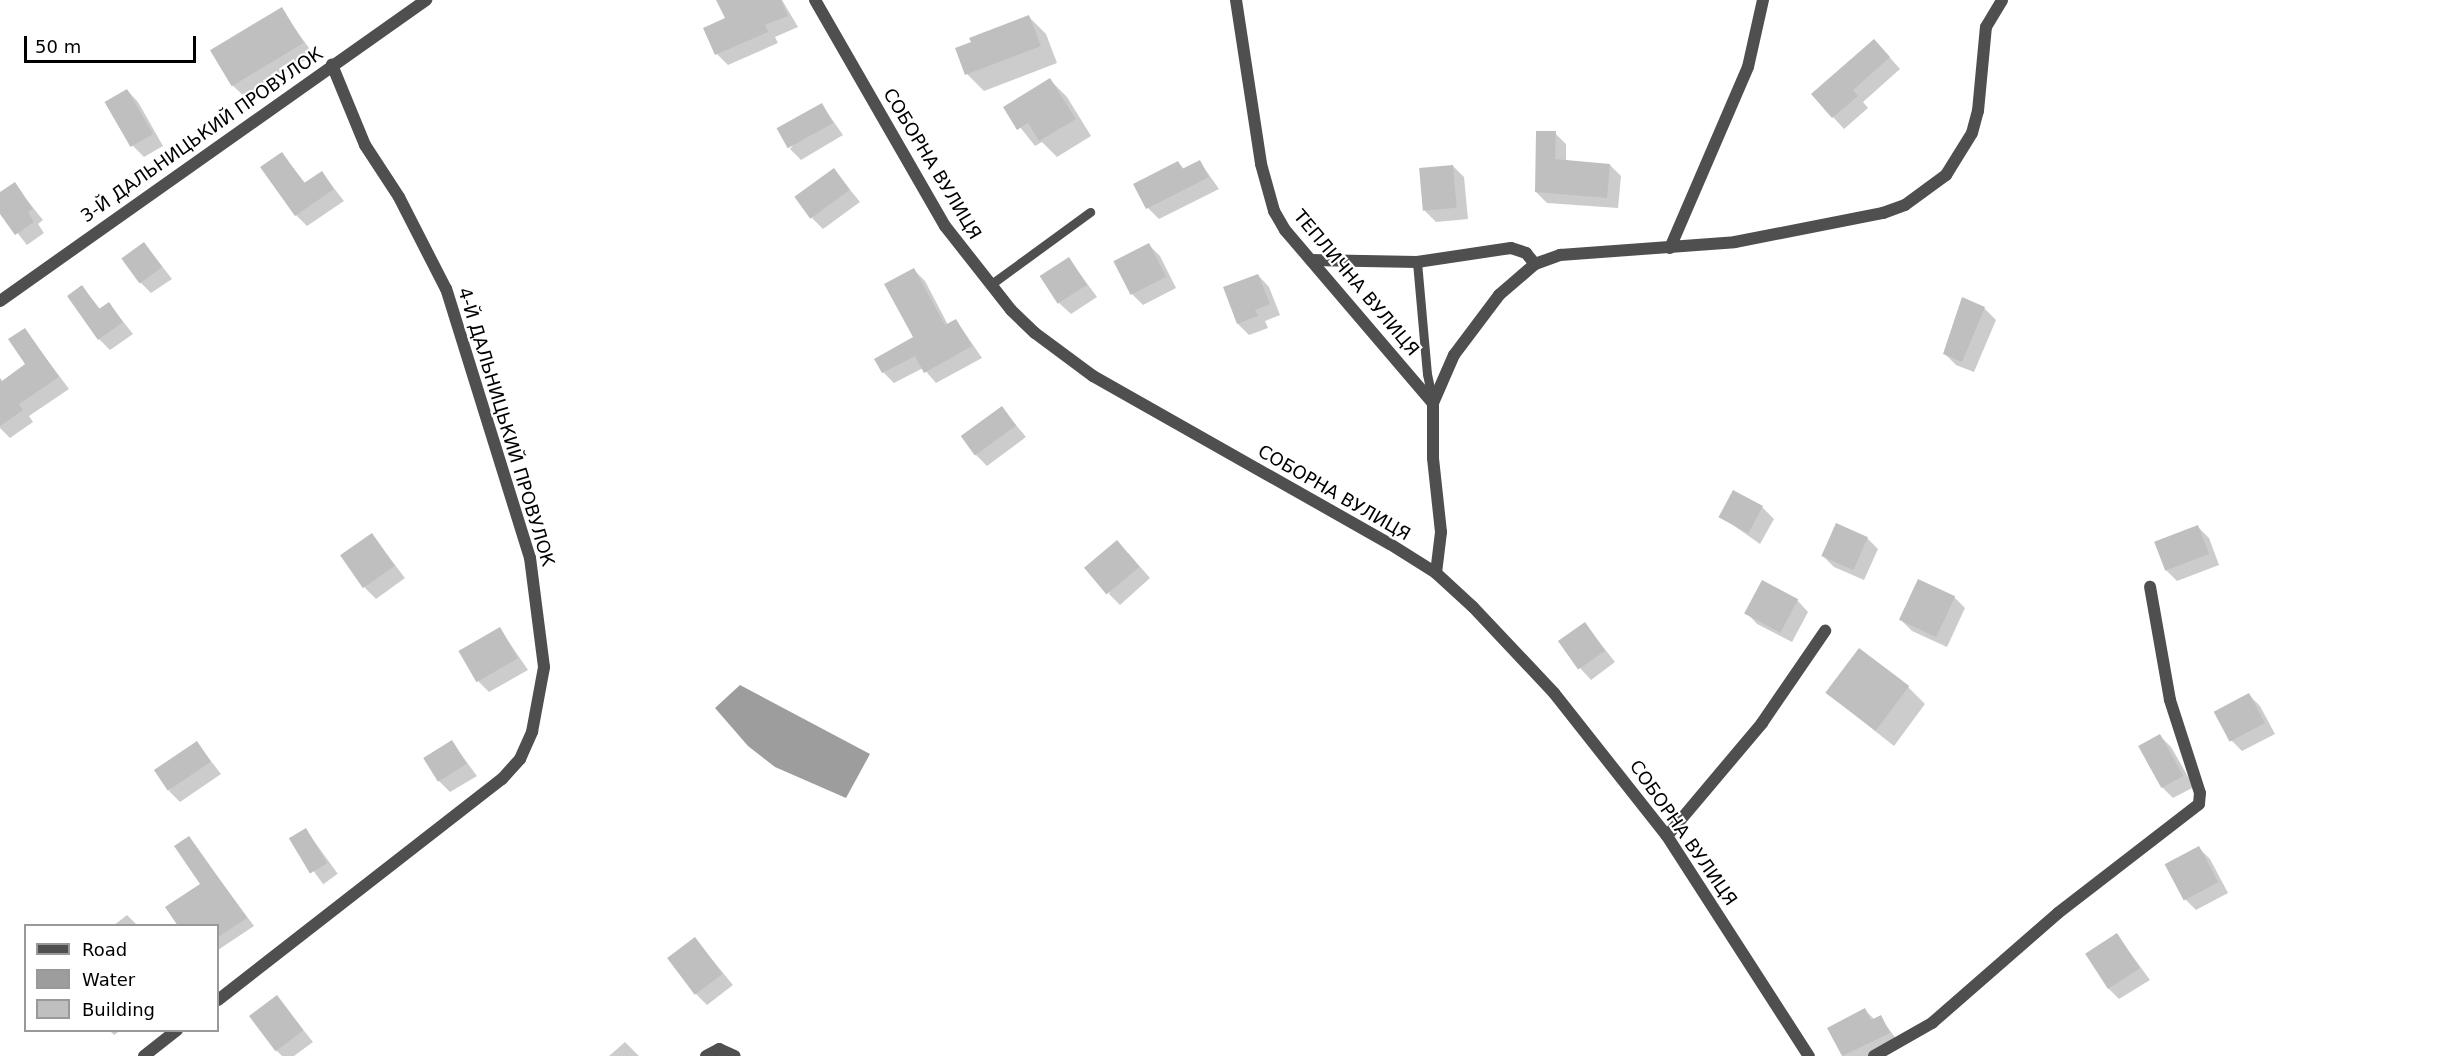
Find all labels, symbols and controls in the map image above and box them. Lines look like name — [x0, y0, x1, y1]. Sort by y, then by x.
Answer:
scale bar — [27, 24, 200, 62]
text: 50 m — [35, 36, 81, 57]
street label: 3-Й ДАЛЬНИЦЬКИЙ ПРОВУЛОК — [77, 43, 327, 227]
street label: СОБОРНА ВУЛИЦЯ — [878, 85, 986, 243]
street label: ТЕПЛИЧНА ВУЛИЦЯ — [1289, 206, 1423, 360]
street label: 4-Й ДАЛЬНИЦЬКИЙ ПРОВУЛОК — [453, 285, 559, 569]
street label: СОБОРНА ВУЛИЦЯ — [1254, 441, 1414, 545]
street label: СОБОРНА ВУЛИЦЯ — [1625, 756, 1741, 910]
legend — [24, 924, 219, 1032]
text: Road — [82, 939, 127, 960]
text: Water — [82, 969, 135, 990]
text: Building — [82, 999, 155, 1020]

